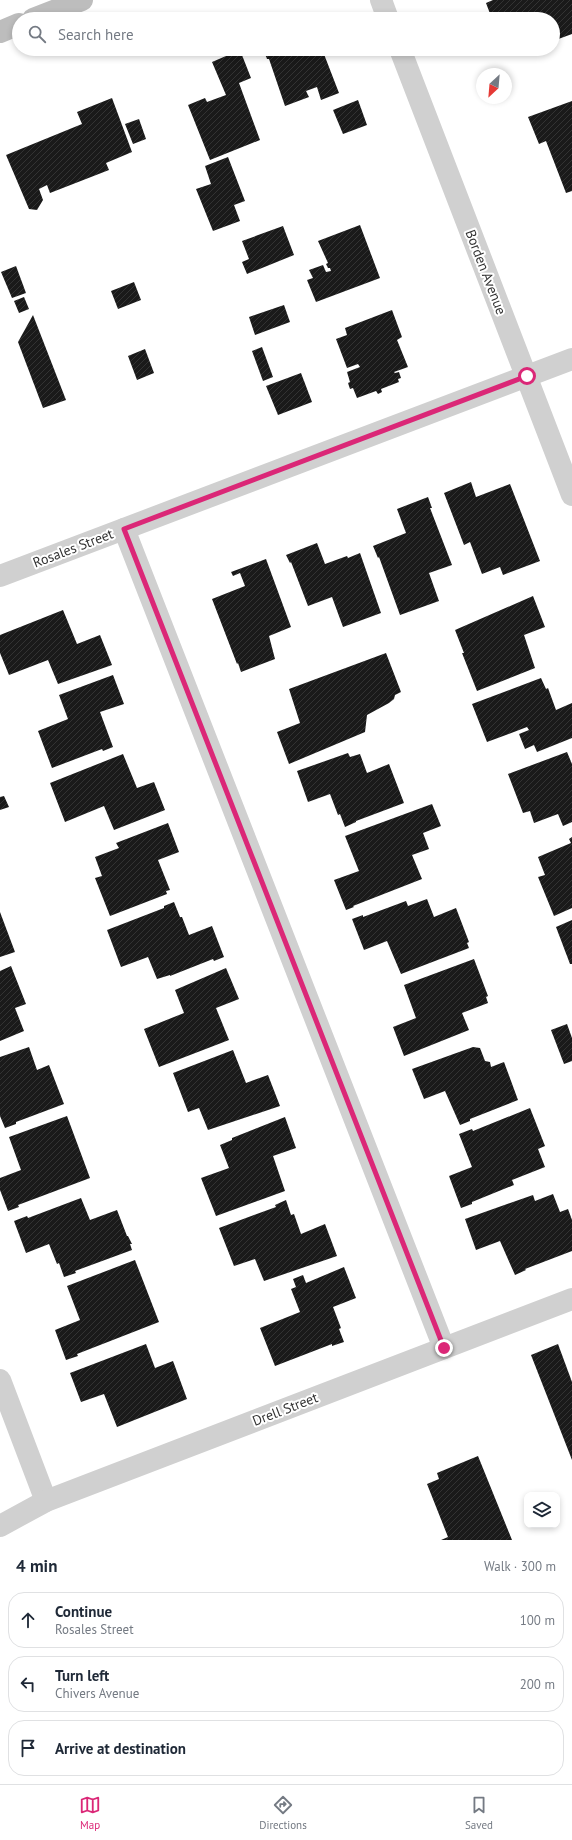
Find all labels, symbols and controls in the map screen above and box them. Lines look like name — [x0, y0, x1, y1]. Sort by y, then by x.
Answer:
search box — [12, 12, 560, 56]
icon: search — [26, 23, 48, 45]
text: Search here — [58, 25, 134, 44]
north arrow — [476, 68, 512, 104]
street label: Borden Avenue — [462, 227, 510, 317]
route start — [518, 367, 536, 385]
street label: Rosales Street — [30, 524, 116, 572]
route end — [435, 1339, 453, 1357]
street label: Drell Street — [250, 1388, 321, 1430]
map controls — [524, 1492, 560, 1528]
button: layers — [524, 1492, 560, 1528]
text: 4 min — [16, 1555, 57, 1577]
text: Walk · 300 m — [484, 1558, 556, 1575]
text: Continue — [55, 1602, 112, 1621]
icon: ahead — [17, 1609, 39, 1631]
text: 100 m — [520, 1612, 555, 1629]
text: Rosales Street — [55, 1621, 134, 1638]
text: Turn left — [55, 1666, 109, 1685]
icon: left — [17, 1673, 39, 1695]
text: 200 m — [520, 1676, 555, 1693]
text: Chivers Avenue — [55, 1685, 139, 1702]
icon: arrive — [17, 1737, 39, 1759]
text: Arrive at destination — [55, 1739, 186, 1758]
tab: Map — [79, 1794, 101, 1832]
tab: Directions — [259, 1794, 307, 1832]
tab: Saved — [465, 1794, 493, 1832]

